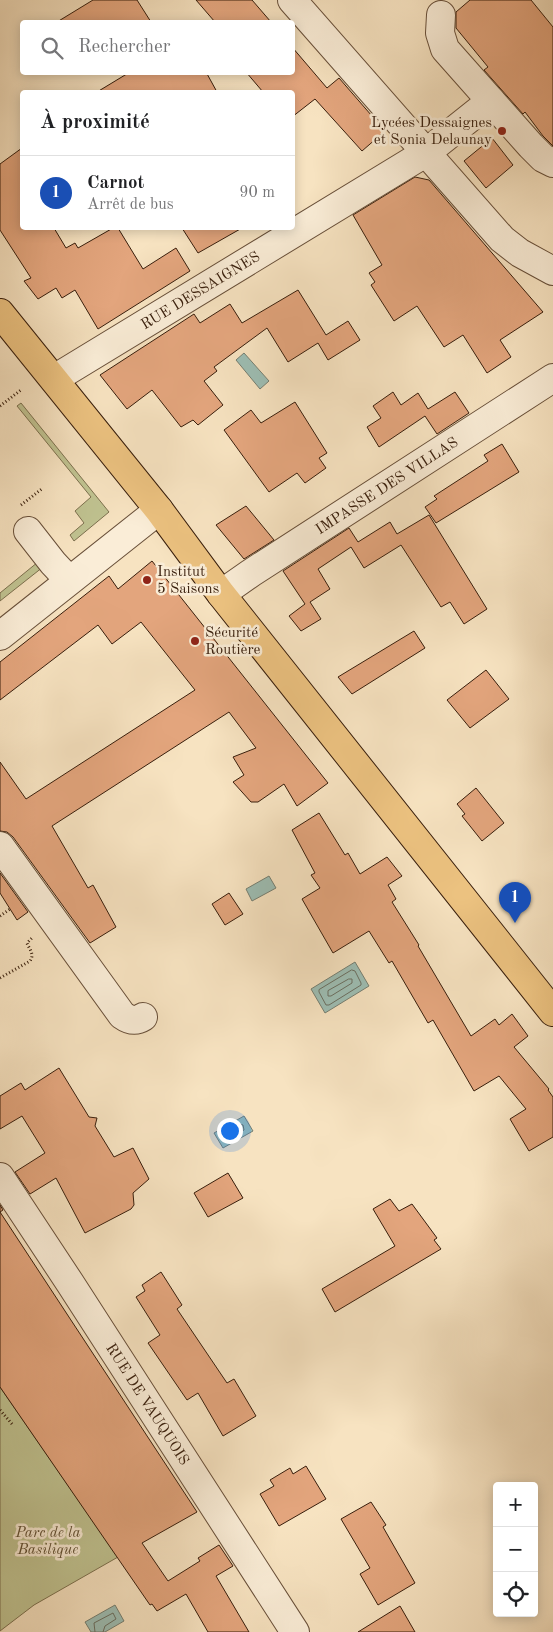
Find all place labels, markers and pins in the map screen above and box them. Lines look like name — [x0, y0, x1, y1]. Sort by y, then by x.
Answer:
place label: Lycées Dessaignes et Sonia Delaunay — [371, 116, 492, 148]
marker: Lycées Dessaignes et Sonia Delaunay — [496, 125, 508, 137]
place label: Institut 5 Saisons — [157, 565, 219, 597]
marker: Institut 5 Saisons — [141, 574, 153, 586]
place label: Sécurité Routière — [205, 626, 261, 658]
marker: Sécurité Routière — [189, 635, 201, 647]
pin: 1 — [499, 882, 531, 923]

